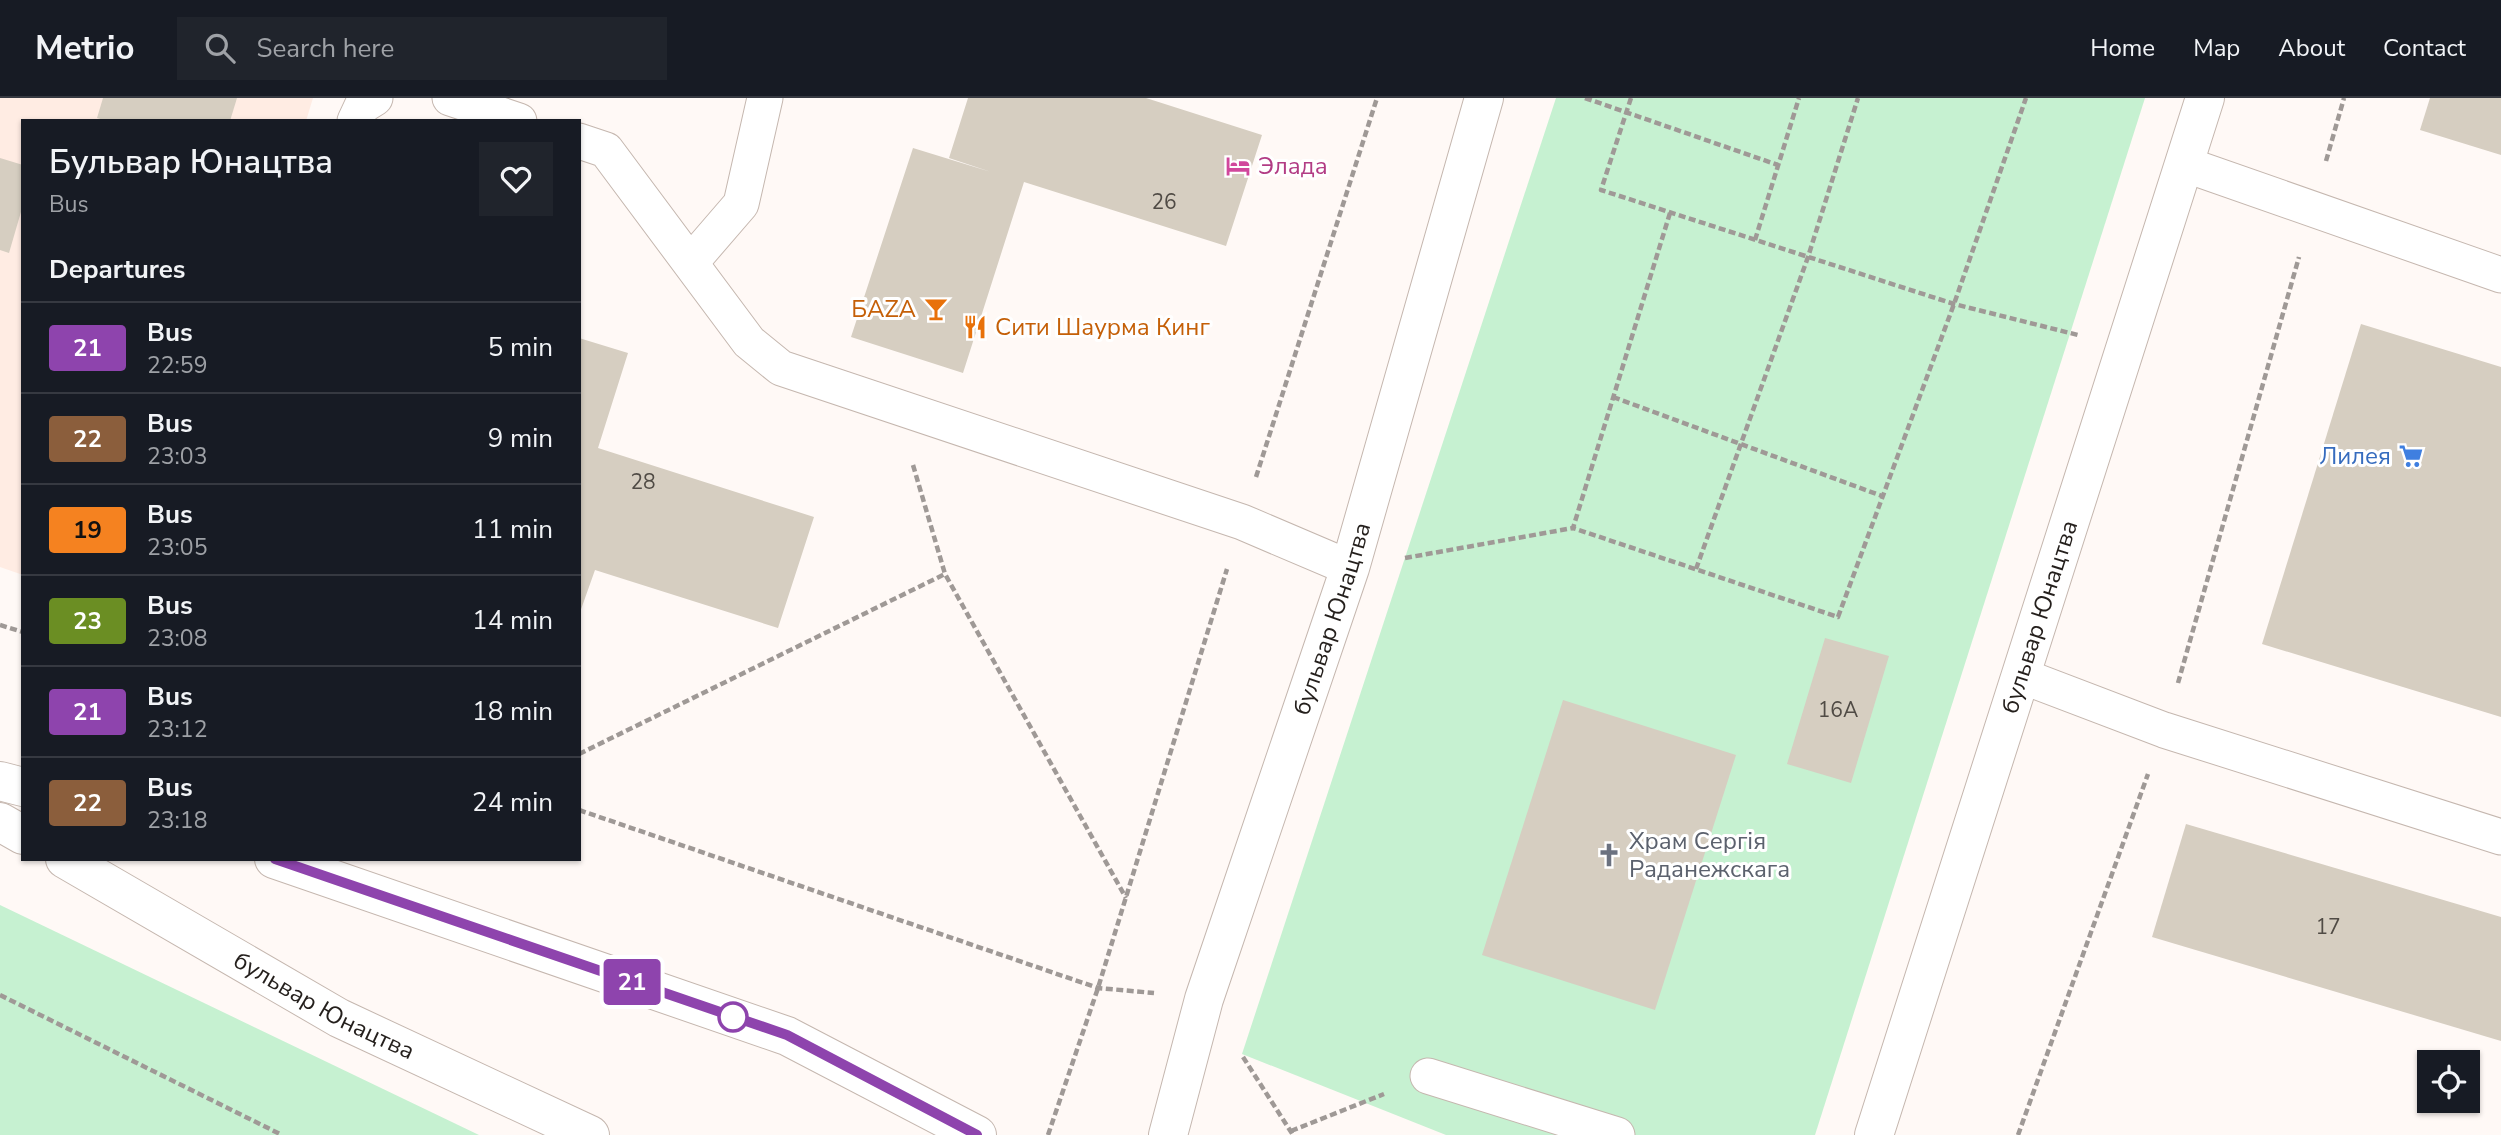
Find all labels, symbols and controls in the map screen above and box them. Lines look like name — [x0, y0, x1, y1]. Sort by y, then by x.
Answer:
search box — [177, 17, 667, 80]
text: Metrio — [35, 26, 135, 71]
icon: search — [201, 29, 239, 67]
text: Search here — [257, 31, 394, 66]
text: Home — [2090, 32, 2155, 64]
text: Map — [2193, 32, 2240, 64]
text: About — [2278, 32, 2345, 64]
text: Contact — [2383, 32, 2466, 64]
text: Бульвар Юнацтва — [49, 140, 333, 185]
button: heart — [479, 142, 553, 216]
place label: Элада — [1258, 150, 1328, 182]
hotel icon: Элада — [1224, 152, 1252, 180]
house number: 26 — [1151, 188, 1177, 216]
text: Bus — [49, 189, 89, 220]
text: Departures — [49, 252, 185, 287]
place label: БАZA — [851, 293, 916, 325]
bar icon: БАZA — [922, 295, 950, 323]
place label: Сити Шаурма Кинг — [995, 311, 1210, 343]
restaurant icon: Сити Шаурма Кинг — [961, 313, 989, 341]
text: Bus — [147, 315, 193, 350]
text: 5 min — [488, 330, 553, 365]
text: 21 — [73, 332, 102, 364]
text: 22:59 — [147, 350, 207, 381]
text: Bus — [147, 406, 193, 441]
text: 9 min — [488, 421, 553, 456]
text: 22 — [73, 423, 102, 455]
place label: Лилея — [2319, 440, 2391, 472]
text: 23:03 — [147, 441, 207, 472]
supermarket icon: Лилея — [2397, 442, 2425, 470]
house number: 28 — [630, 468, 656, 496]
text: Bus — [147, 497, 193, 532]
text: 11 min — [472, 512, 553, 547]
text: 19 — [73, 514, 102, 546]
street label: бульвар Юнацтва — [1994, 516, 2085, 717]
street label: бульвар Юнацтва — [1285, 519, 1378, 719]
text: 23:05 — [147, 532, 207, 563]
text: Bus — [147, 588, 193, 623]
text: 14 min — [472, 603, 553, 638]
text: 23 — [73, 605, 102, 637]
text: 23:08 — [147, 623, 207, 654]
text: Bus — [147, 679, 193, 714]
text: 18 min — [472, 694, 553, 729]
text: 21 — [73, 696, 102, 728]
house number: 16А — [1818, 696, 1858, 724]
text: 23:12 — [147, 714, 207, 745]
text: Bus — [147, 770, 193, 805]
text: 24 min — [472, 785, 553, 820]
text: 22 — [73, 787, 102, 819]
text: 23:18 — [147, 805, 207, 836]
place label: Храм Сергія Раданежскага — [1629, 825, 1790, 885]
church icon: Храм Сергія Раданежскага — [1595, 841, 1623, 869]
house number: 17 — [2315, 913, 2341, 941]
street label: бульвар Юнацтва — [228, 944, 420, 1067]
line badge: 21 — [600, 959, 664, 1005]
text: 21 — [618, 966, 646, 998]
unlabelled marker — [718, 1002, 748, 1032]
map controls — [2417, 1050, 2480, 1113]
button: locate — [2417, 1050, 2480, 1113]

